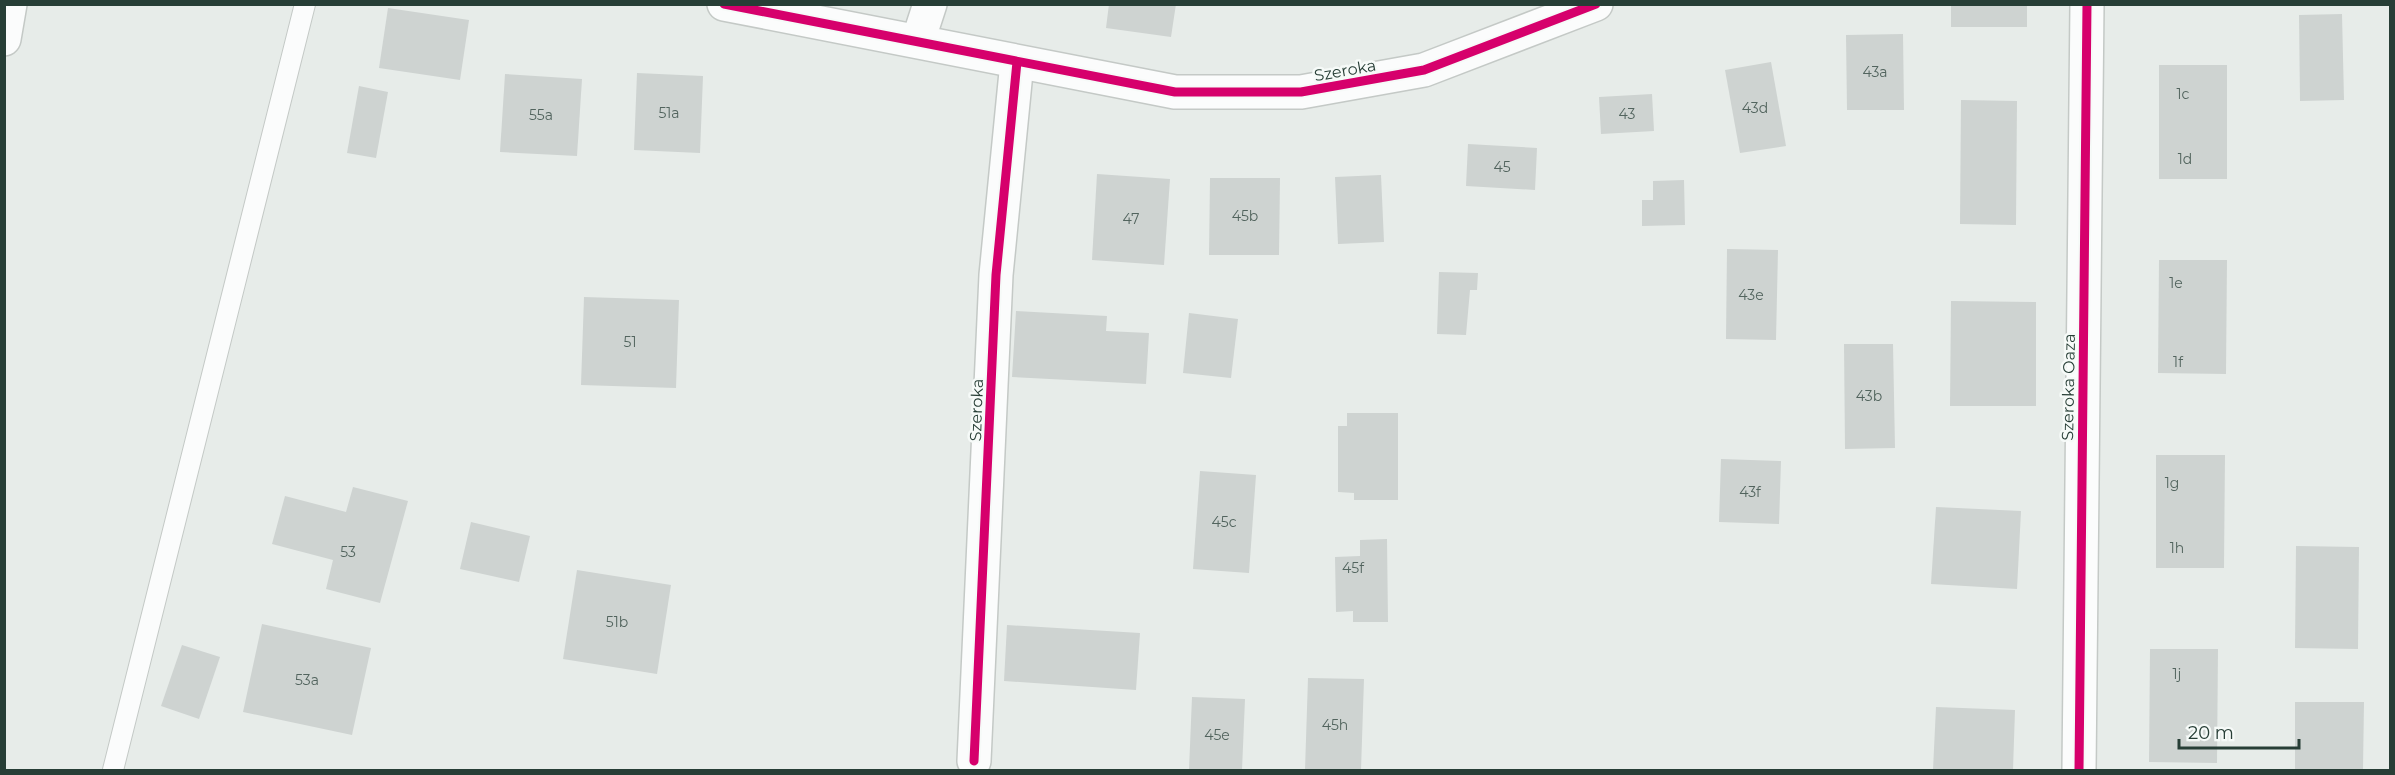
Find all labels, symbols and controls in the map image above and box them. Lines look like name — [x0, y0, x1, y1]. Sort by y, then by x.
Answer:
street label: Szeroka — [1313, 56, 1378, 85]
house number: 43a — [1862, 63, 1888, 81]
house number: 1c — [2177, 85, 2190, 103]
house number: 43d — [1742, 99, 1768, 117]
house number: 51a — [658, 104, 680, 122]
house number: 43 — [1619, 105, 1636, 123]
house number: 55a — [529, 106, 553, 124]
house number: 1d — [2178, 150, 2192, 168]
house number: 45 — [1493, 158, 1511, 176]
house number: 45b — [1232, 207, 1258, 225]
house number: 47 — [1123, 210, 1139, 228]
house number: 1e — [2169, 274, 2183, 292]
house number: 43e — [1738, 286, 1764, 304]
house number: 51 — [624, 333, 636, 351]
street label: Szeroka Oaza — [2058, 333, 2079, 441]
house number: 1f — [2173, 353, 2184, 371]
street label: Szeroka — [966, 378, 987, 442]
house number: 43b — [1856, 387, 1882, 405]
house number: 1g — [2165, 474, 2179, 492]
house number: 43f — [1739, 483, 1762, 501]
house number: 45c — [1211, 513, 1237, 531]
house number: 1h — [2170, 539, 2184, 557]
house number: 53 — [340, 543, 356, 561]
house number: 45f — [1342, 559, 1365, 577]
house number: 51b — [606, 613, 628, 631]
house number: 1j — [2173, 665, 2181, 683]
house number: 53a — [295, 671, 319, 689]
scale bar — [2179, 712, 2299, 750]
house number: 45h — [1322, 716, 1348, 734]
text: 20 m — [2188, 722, 2234, 744]
house number: 45e — [1204, 726, 1230, 744]

